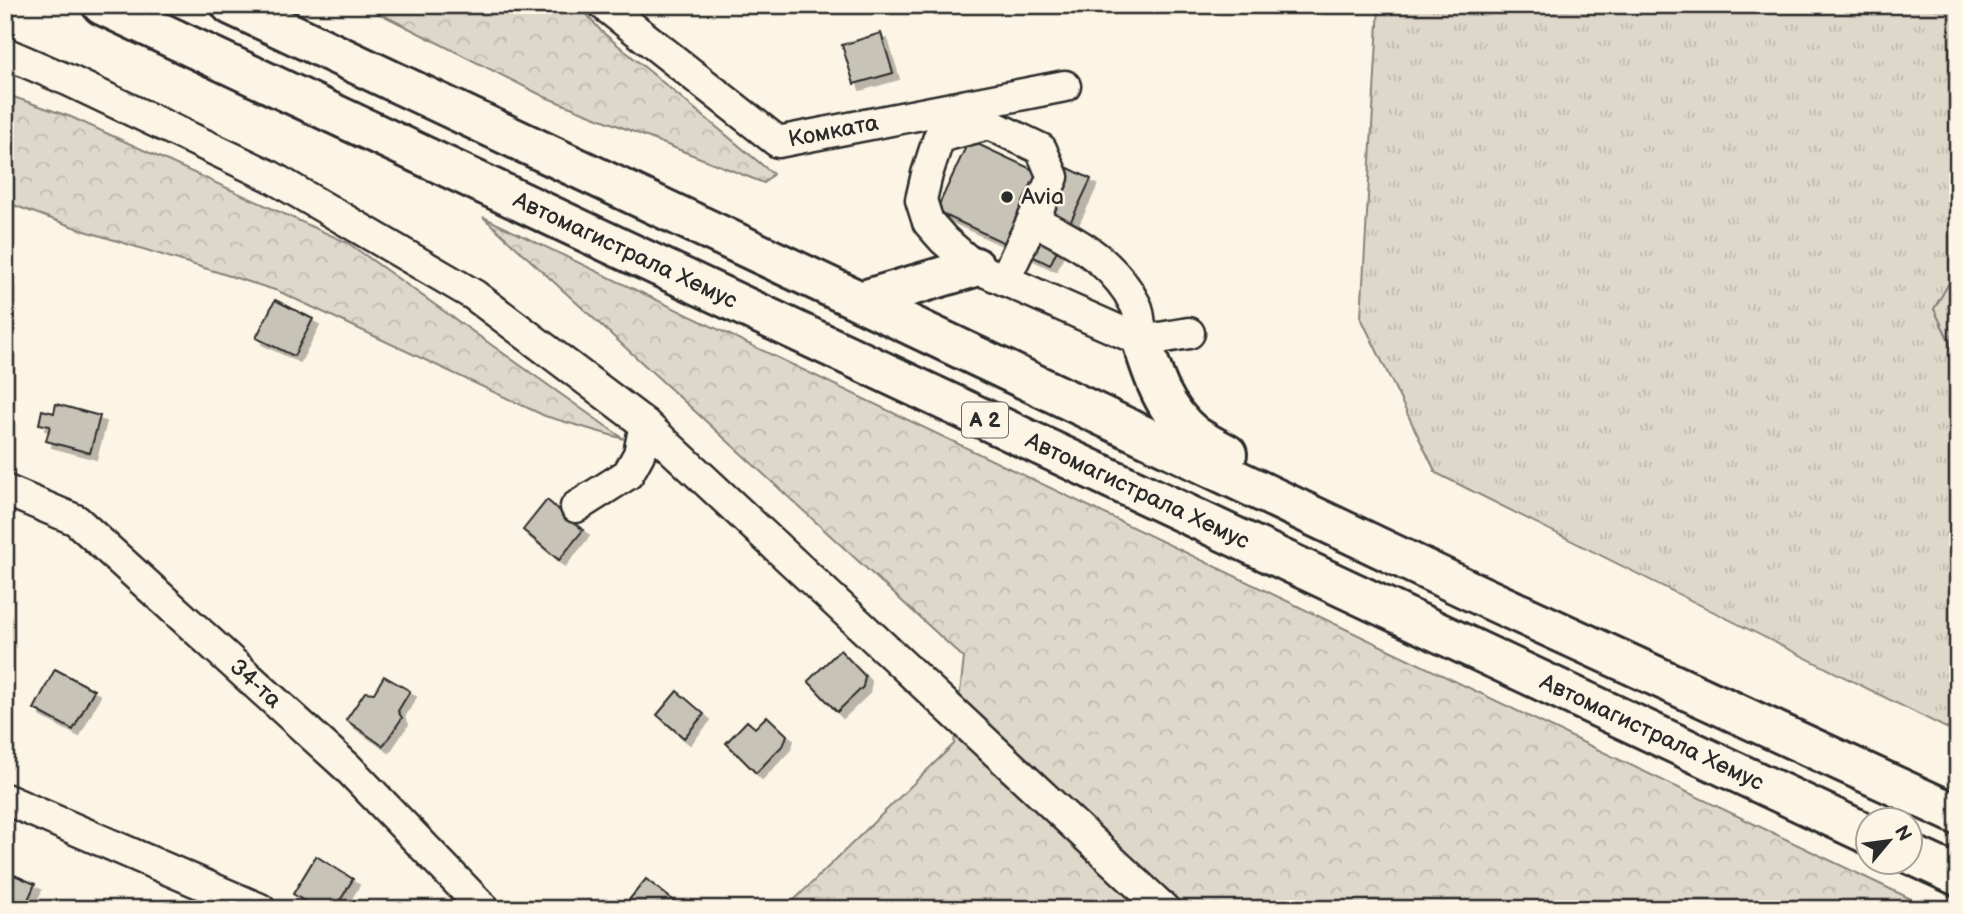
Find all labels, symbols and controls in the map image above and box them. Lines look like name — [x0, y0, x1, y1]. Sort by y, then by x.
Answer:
street label: Комката — [786, 109, 881, 154]
place label: Avia — [1021, 183, 1064, 211]
street label: Автомагистрала Хемус — [508, 186, 742, 315]
marker: Avia — [999, 189, 1015, 205]
road number: A 2 — [962, 402, 1008, 438]
street label: Автомагистрала Хемус — [1020, 426, 1254, 556]
street label: 34-та — [224, 653, 288, 715]
street label: Автомагистрала Хемус — [1534, 668, 1768, 797]
north arrow — [1854, 806, 1924, 876]
text: N — [1889, 822, 1916, 845]

